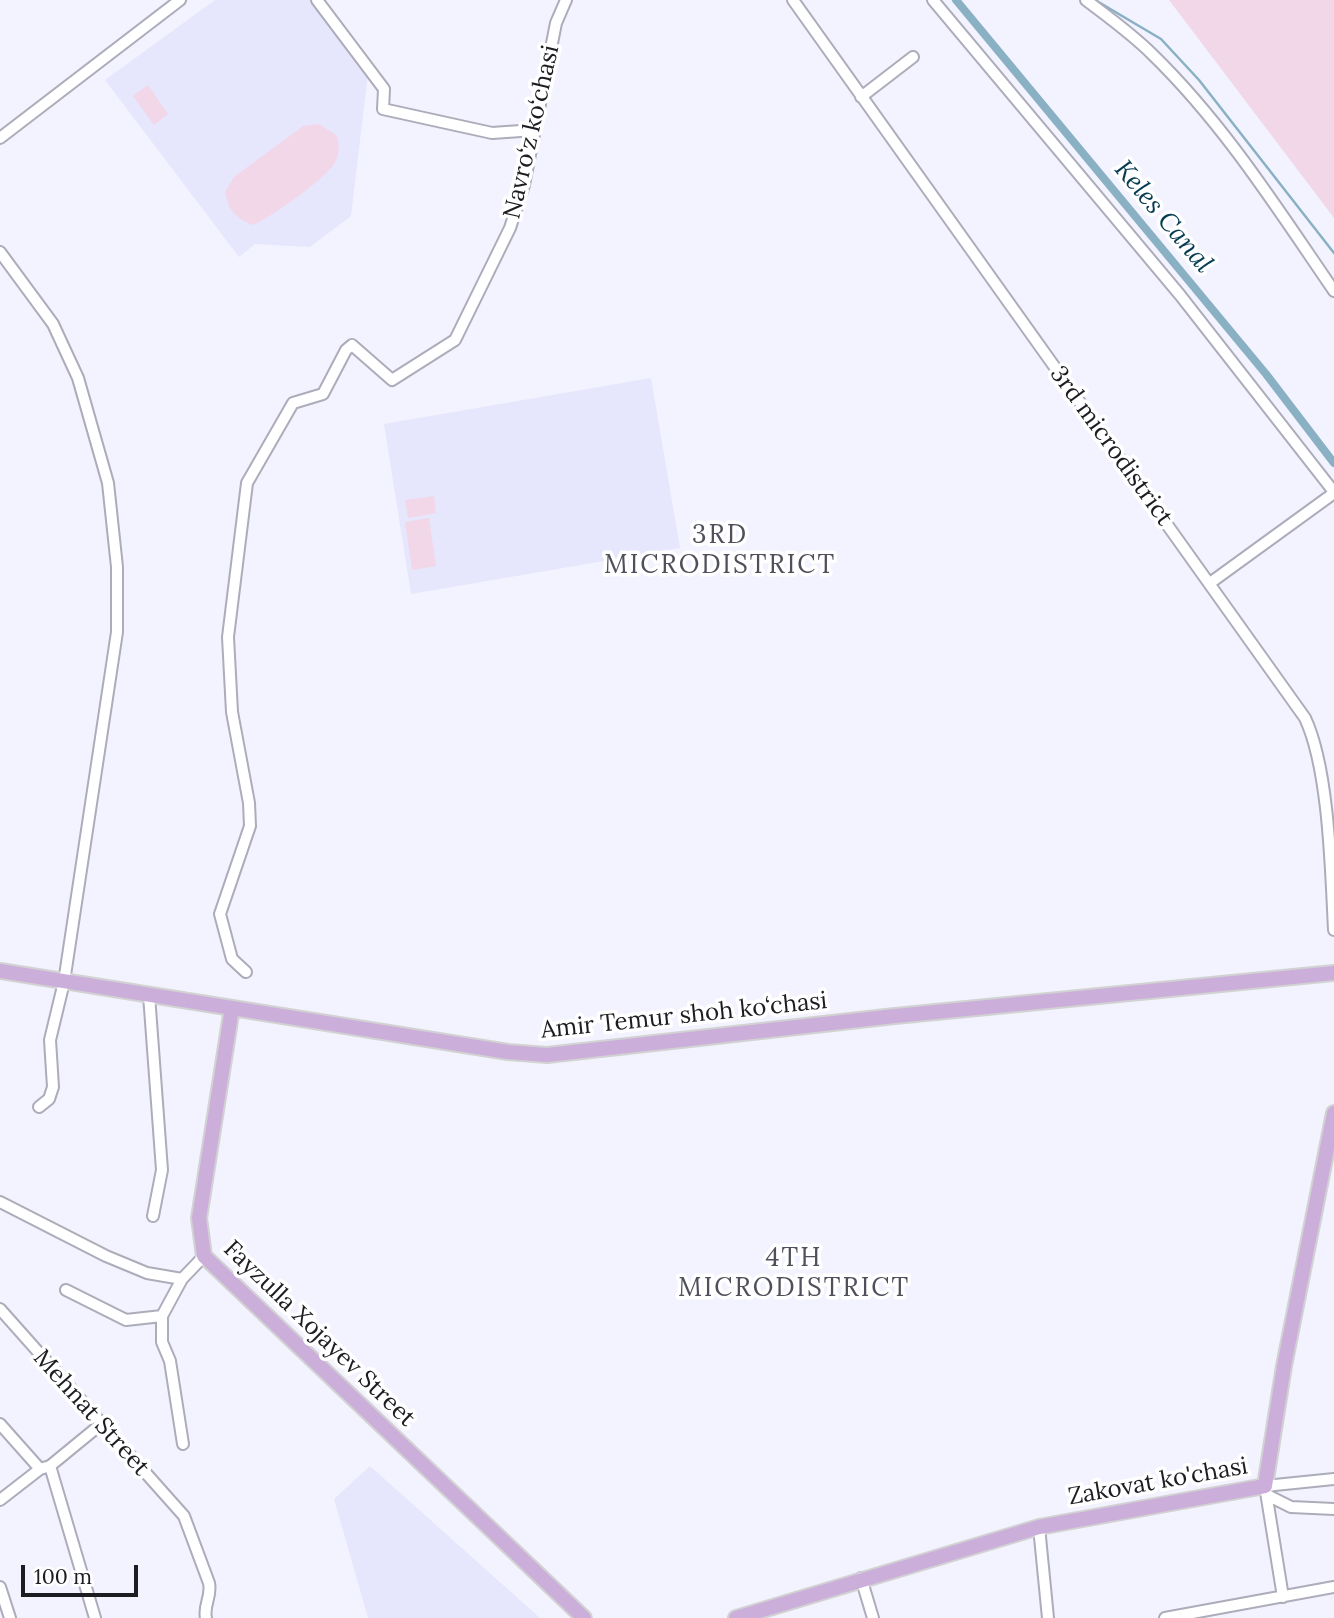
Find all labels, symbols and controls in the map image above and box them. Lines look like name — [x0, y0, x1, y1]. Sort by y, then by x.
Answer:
street label: Navro‘z ko‘chasi — [498, 42, 566, 222]
water label: Keles Canal — [1107, 155, 1219, 279]
street label: 3rd microdistrict — [1043, 361, 1179, 531]
district label: 3RD MICRODISTRICT — [606, 520, 834, 582]
street label: Amir Temur shoh ko‘chasi — [539, 987, 829, 1045]
street label: Fayzulla Xojayev Street — [217, 1235, 421, 1433]
district label: 4TH MICRODISTRICT — [680, 1243, 908, 1304]
street label: Mehnat Street — [27, 1344, 155, 1482]
street label: Zakovat ko'chasi — [1066, 1452, 1250, 1512]
scale bar — [24, 1552, 142, 1596]
text: 100 m — [34, 1563, 92, 1590]

